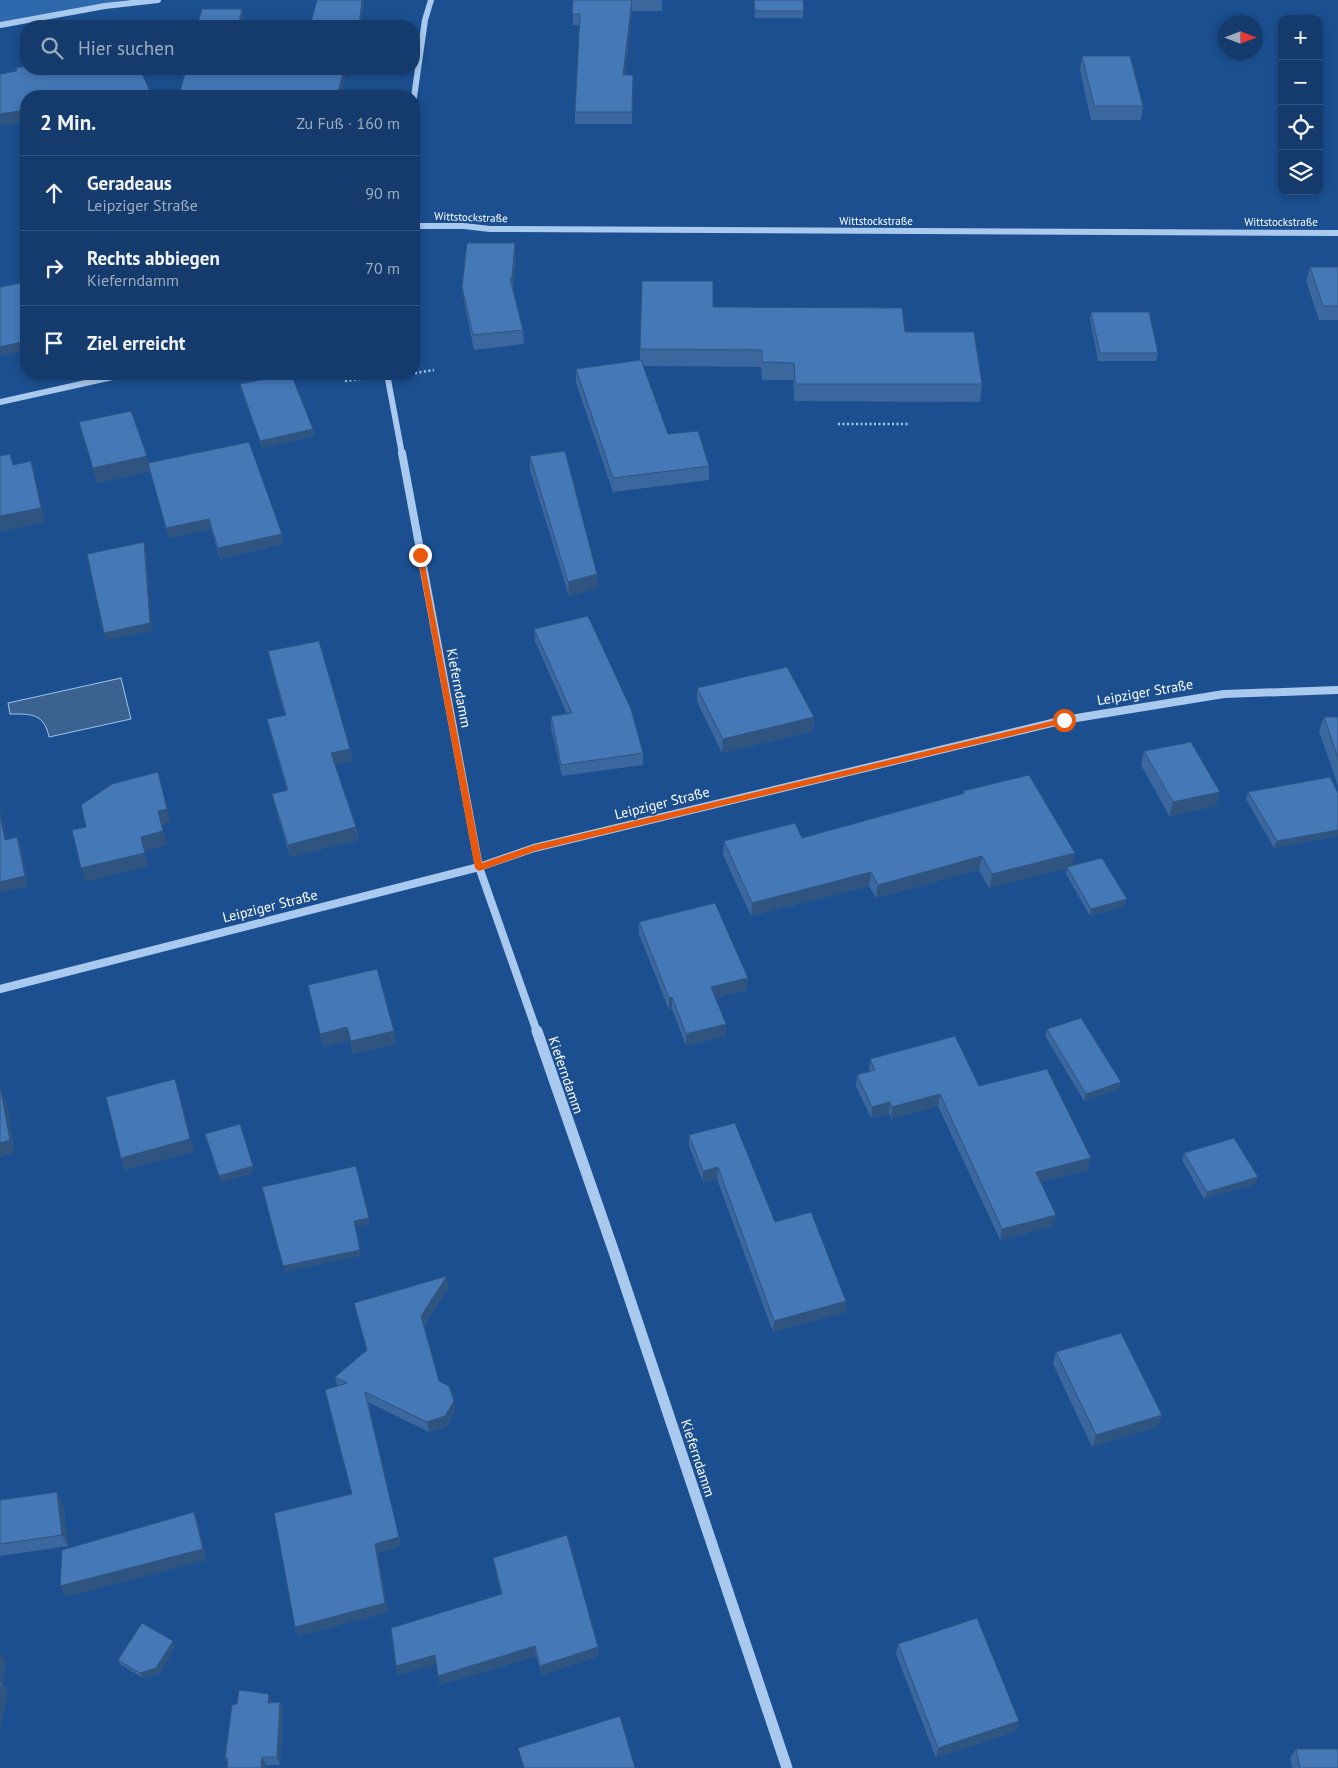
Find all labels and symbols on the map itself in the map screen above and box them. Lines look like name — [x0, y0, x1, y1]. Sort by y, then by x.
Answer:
north arrow — [1218, 15, 1263, 60]
street label: Wittstockstraße — [434, 209, 508, 225]
street label: Wittstockstraße — [839, 214, 913, 228]
street label: Wittstockstraße — [1244, 215, 1318, 229]
route end — [409, 544, 432, 567]
street label: Kieferndamm — [442, 647, 476, 729]
street label: Leipziger Straße — [1096, 675, 1194, 709]
route start — [1053, 709, 1076, 732]
street label: Leipziger Straße — [613, 783, 711, 823]
street label: Leipziger Straße — [221, 886, 319, 926]
street label: Kieferndamm — [544, 1034, 588, 1116]
street label: Kieferndamm — [677, 1417, 719, 1499]

